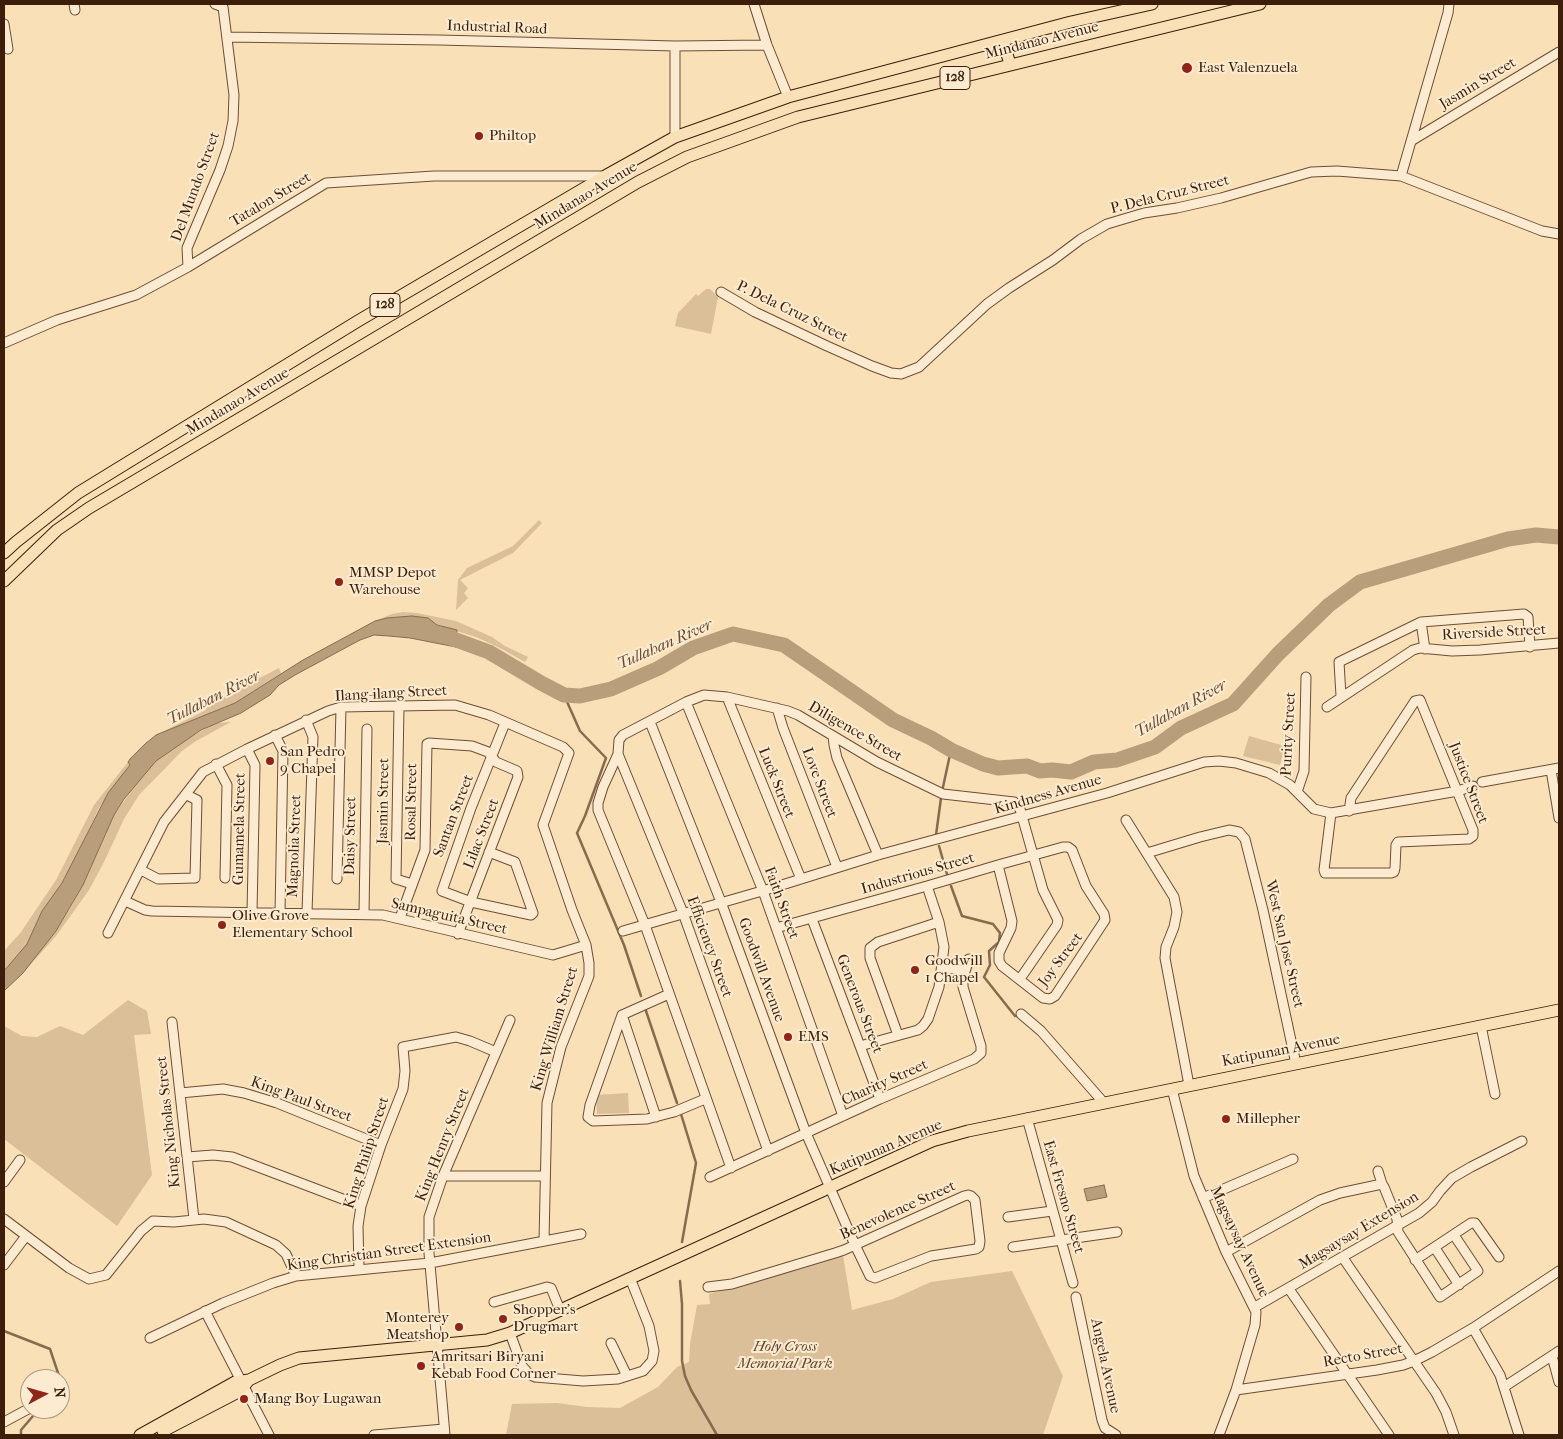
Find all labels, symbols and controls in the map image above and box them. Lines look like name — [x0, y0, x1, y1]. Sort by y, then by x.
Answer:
street label: Industrial Road — [446, 17, 548, 39]
street label: Mindanao Avenue — [983, 18, 1101, 64]
street label: Jasmin Street — [1436, 54, 1520, 114]
place label: East Valenzuela — [1198, 59, 1298, 77]
marker: East Valenzuela — [1180, 61, 1194, 75]
road number: 128 — [940, 66, 970, 90]
place label: Philtop — [489, 127, 536, 145]
street label: Del Mundo Street — [168, 130, 224, 244]
marker: Philtop — [473, 130, 485, 142]
street label: Mindanao Avenue — [531, 158, 641, 234]
street label: Tatalon Street — [227, 169, 315, 231]
street label: P. Dela Cruz Street — [1109, 172, 1231, 218]
street label: P. Dela Cruz Street — [733, 277, 851, 347]
road number: 128 — [370, 294, 400, 316]
street label: Mindanao Avenue — [183, 364, 293, 440]
place label: MMSP Depot Warehouse — [349, 564, 436, 599]
marker: MMSP Depot Warehouse — [333, 576, 345, 588]
water label: Tullahan River — [614, 615, 716, 675]
street label: Riverside Street — [1441, 621, 1547, 645]
water label: Tullahan River — [164, 666, 264, 730]
water label: Tullahan River — [1132, 676, 1230, 742]
street label: Ilang-ilang Street — [334, 682, 448, 706]
street label: Purity Street — [1278, 691, 1300, 777]
street label: Diligence Street — [805, 698, 905, 766]
street label: Justice Street — [1444, 740, 1492, 826]
place label: San Pedro 9 Chapel — [280, 743, 345, 778]
street label: Luck Street — [754, 745, 798, 821]
street label: Love Street — [797, 745, 841, 821]
marker: San Pedro 9 Chapel — [264, 755, 276, 767]
street label: Jasmin Street — [374, 758, 394, 844]
street label: Rosal Street — [402, 763, 422, 841]
street label: Kindness Avenue — [992, 771, 1104, 819]
street label: Santan Street — [430, 772, 478, 860]
street label: Gumamela Street — [230, 773, 250, 885]
street label: Magnolia Street — [284, 794, 306, 898]
street label: Daisy Street — [341, 796, 361, 876]
street label: Lilac Street — [460, 796, 504, 872]
street label: Industrious Street — [859, 849, 977, 899]
street label: Faith Street — [760, 864, 802, 942]
street label: West San Jose Street — [1261, 878, 1307, 1010]
street label: Efficiency Street — [682, 894, 736, 1000]
street label: Sampaguita Street — [389, 895, 509, 939]
place label: Olive Grove Elementary School — [232, 907, 353, 942]
street label: Goodwill Avenue — [734, 915, 788, 1025]
marker: Olive Grove Elementary School — [216, 919, 228, 931]
street label: Joy Street — [1035, 929, 1087, 991]
street label: Generous Street — [832, 952, 886, 1056]
place label: Goodwill 1 Chapel — [925, 952, 983, 987]
marker: Goodwill 1 Chapel — [909, 964, 921, 976]
street label: King William Street — [527, 965, 583, 1093]
place label: EMS — [798, 1028, 829, 1046]
marker: EMS — [782, 1031, 794, 1043]
street label: Katipunan Avenue — [1220, 1031, 1342, 1071]
street label: King Nicholas Street — [153, 1055, 185, 1189]
street label: Charity Street — [839, 1056, 931, 1110]
street label: King Paul Street — [248, 1073, 354, 1127]
street label: King Henry Street — [412, 1086, 474, 1204]
street label: King Philip Street — [340, 1095, 394, 1211]
place label: Millepher — [1236, 1110, 1300, 1128]
marker: Millepher — [1220, 1113, 1232, 1125]
street label: Katipunan Avenue — [827, 1116, 945, 1180]
street label: East Fresno Street — [1038, 1139, 1088, 1255]
street label: Benevolence Street — [837, 1177, 959, 1245]
street label: Magsaysay Avenue — [1205, 1183, 1273, 1301]
street label: Magsaysay Extension — [1296, 1188, 1422, 1274]
street label: King Christian Street Extension — [286, 1229, 492, 1275]
place label: Shopper's Drugmart — [513, 1301, 579, 1336]
place label: Monterey Meatshop — [385, 1309, 449, 1344]
marker: Shopper's Drugmart — [497, 1313, 509, 1325]
street label: Angela Avenue — [1086, 1317, 1124, 1415]
marker: Monterey Meatshop — [453, 1321, 465, 1333]
park label: Holy Cross Memorial Park — [737, 1338, 833, 1373]
street label: Recto Street — [1322, 1340, 1404, 1372]
place label: Amritsari Biryani Kebab Food Corner — [431, 1348, 556, 1383]
marker: Amritsari Biryani Kebab Food Corner — [415, 1360, 427, 1372]
north arrow — [20, 1369, 70, 1419]
text: N — [50, 1386, 68, 1399]
place label: Mang Boy Lugawan — [254, 1390, 382, 1408]
marker: Mang Boy Lugawan — [238, 1393, 250, 1405]

